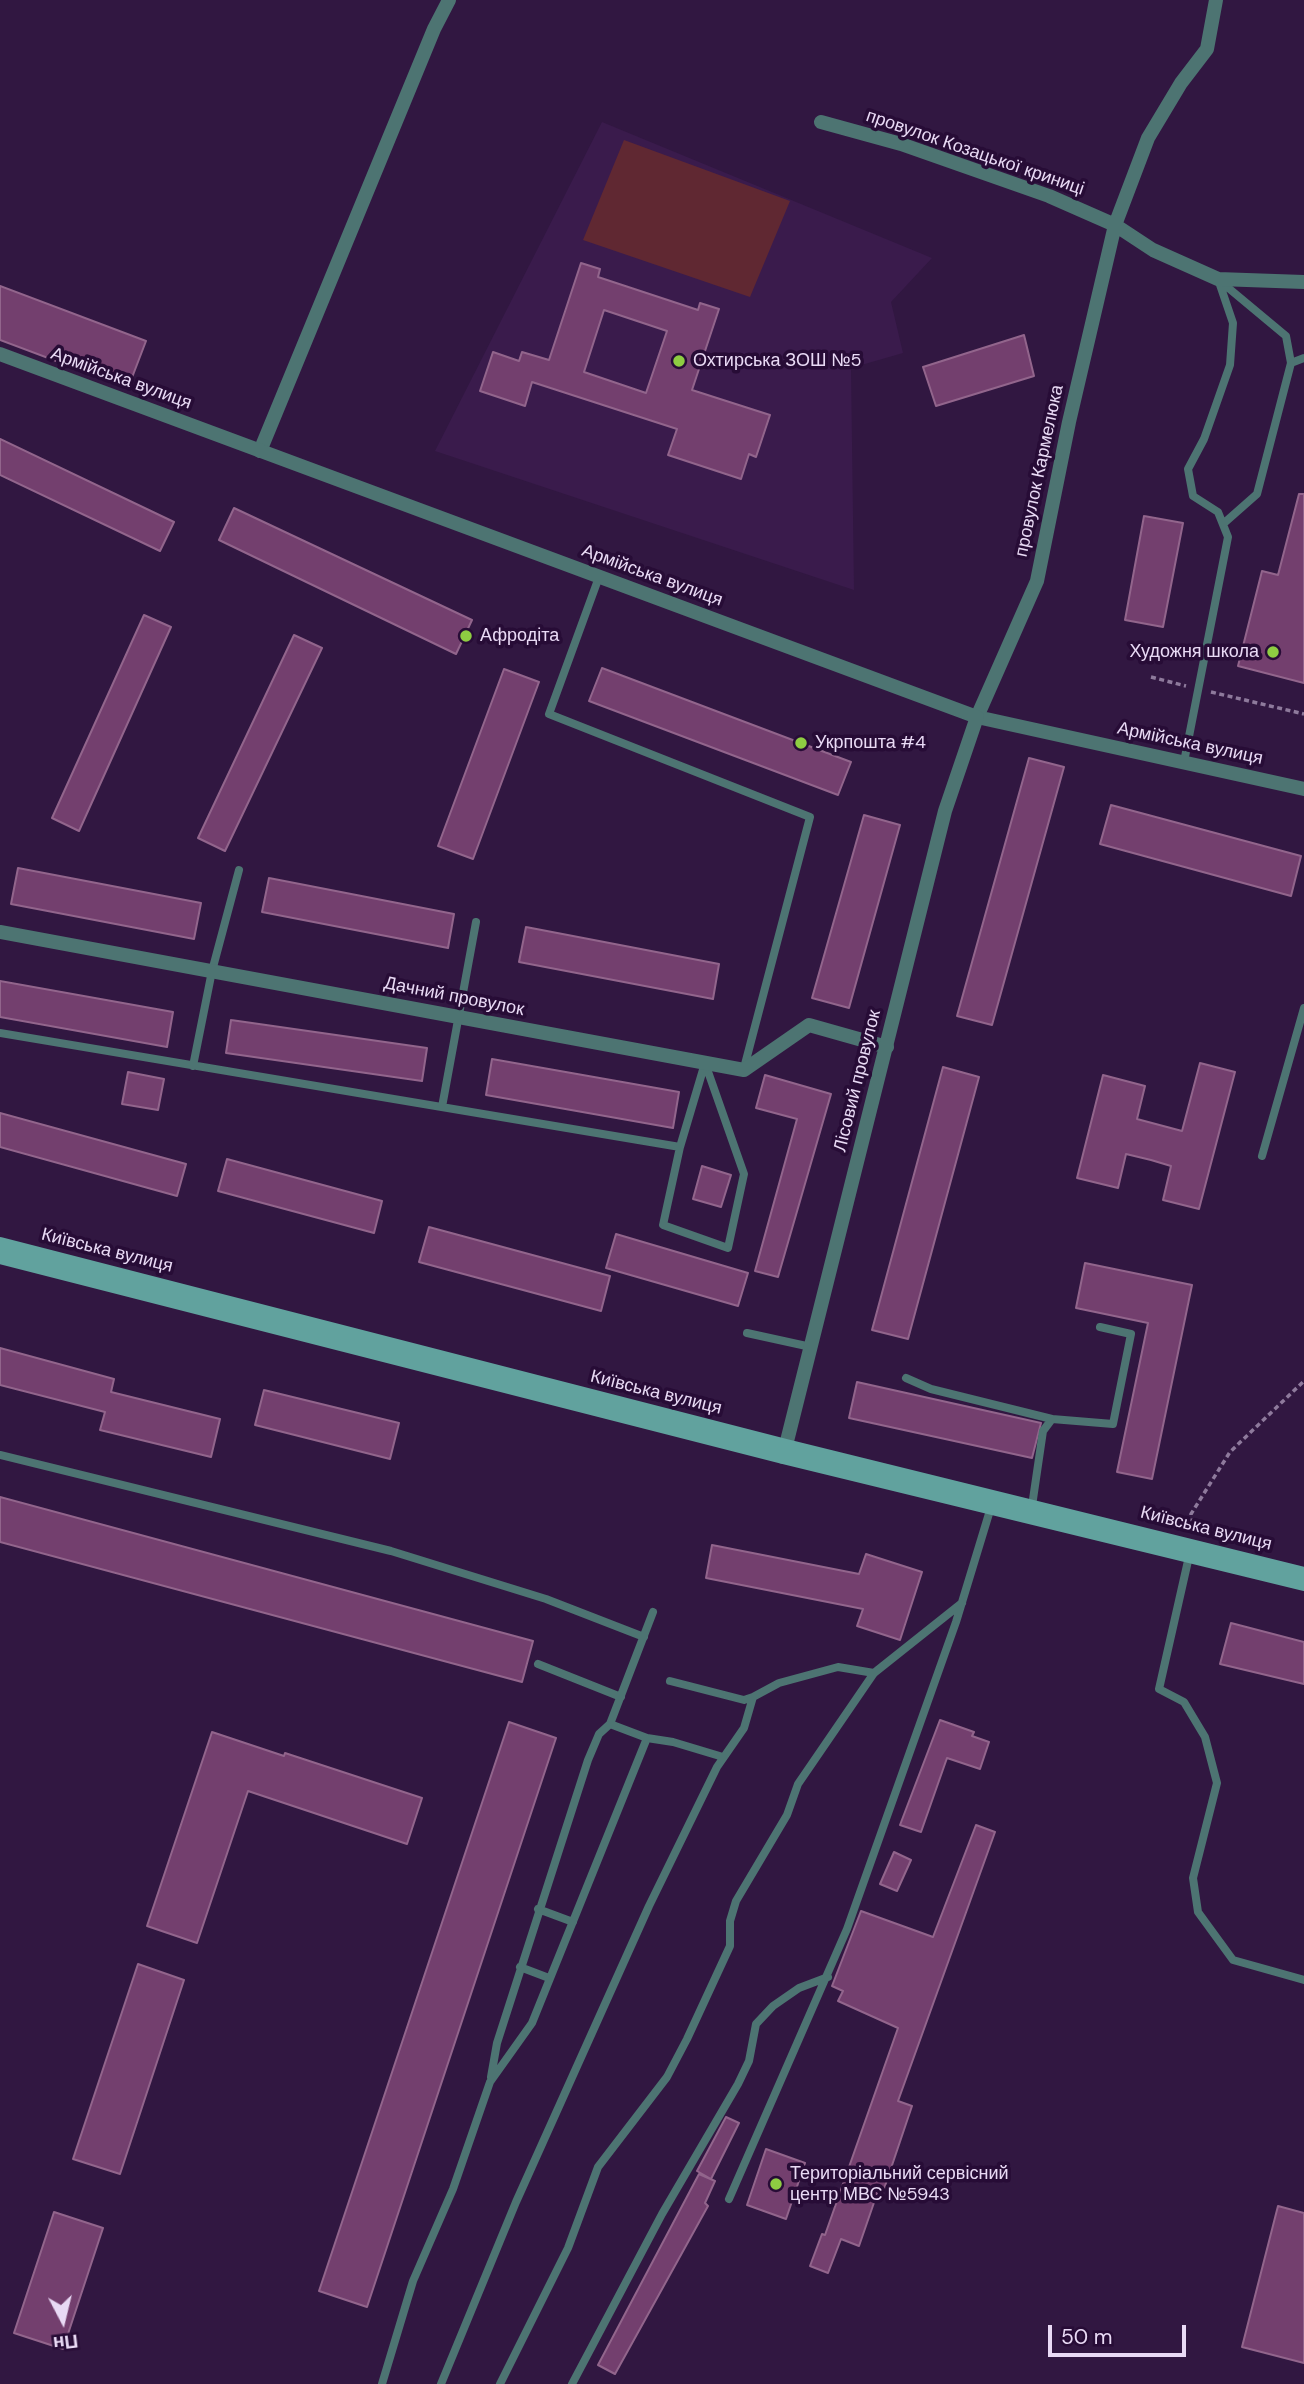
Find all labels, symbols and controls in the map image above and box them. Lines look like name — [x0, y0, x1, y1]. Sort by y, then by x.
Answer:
street label: провулок Козацької криниці — [863, 105, 1087, 201]
street label: Армійська вулиця — [48, 343, 194, 415]
place label: Охтирська ЗОШ №5 — [693, 350, 862, 372]
marker: Охтирська ЗОШ №5 — [671, 353, 687, 369]
street label: провулок Кармелюка — [1011, 383, 1069, 559]
street label: Армійська вулиця — [579, 540, 725, 612]
place label: Афродіта — [480, 625, 559, 647]
marker: Афродіта — [458, 628, 474, 644]
place label: Художня школа — [1130, 641, 1259, 663]
marker: Художня школа — [1265, 644, 1281, 660]
street label: Армійська вулиця — [1115, 718, 1265, 770]
place label: Укрпошта #4 — [815, 732, 926, 754]
marker: Укрпошта #4 — [793, 735, 809, 751]
street label: Дачний провулок — [382, 973, 526, 1021]
street label: Лісовий провулок — [830, 1008, 886, 1154]
street label: Київська вулиця — [39, 1224, 175, 1278]
street label: Київська вулиця — [588, 1366, 724, 1420]
street label: Київська вулиця — [1138, 1502, 1274, 1556]
place label: Територіальний сервісний центр МВС №5943 — [790, 2163, 1008, 2206]
marker: Територіальний сервісний центр МВС №5943 — [768, 2176, 784, 2192]
north arrow — [28, 2286, 98, 2356]
scale bar — [1052, 2310, 1190, 2354]
text: 50 m — [1061, 2323, 1112, 2351]
text: Пн — [52, 2328, 80, 2356]

